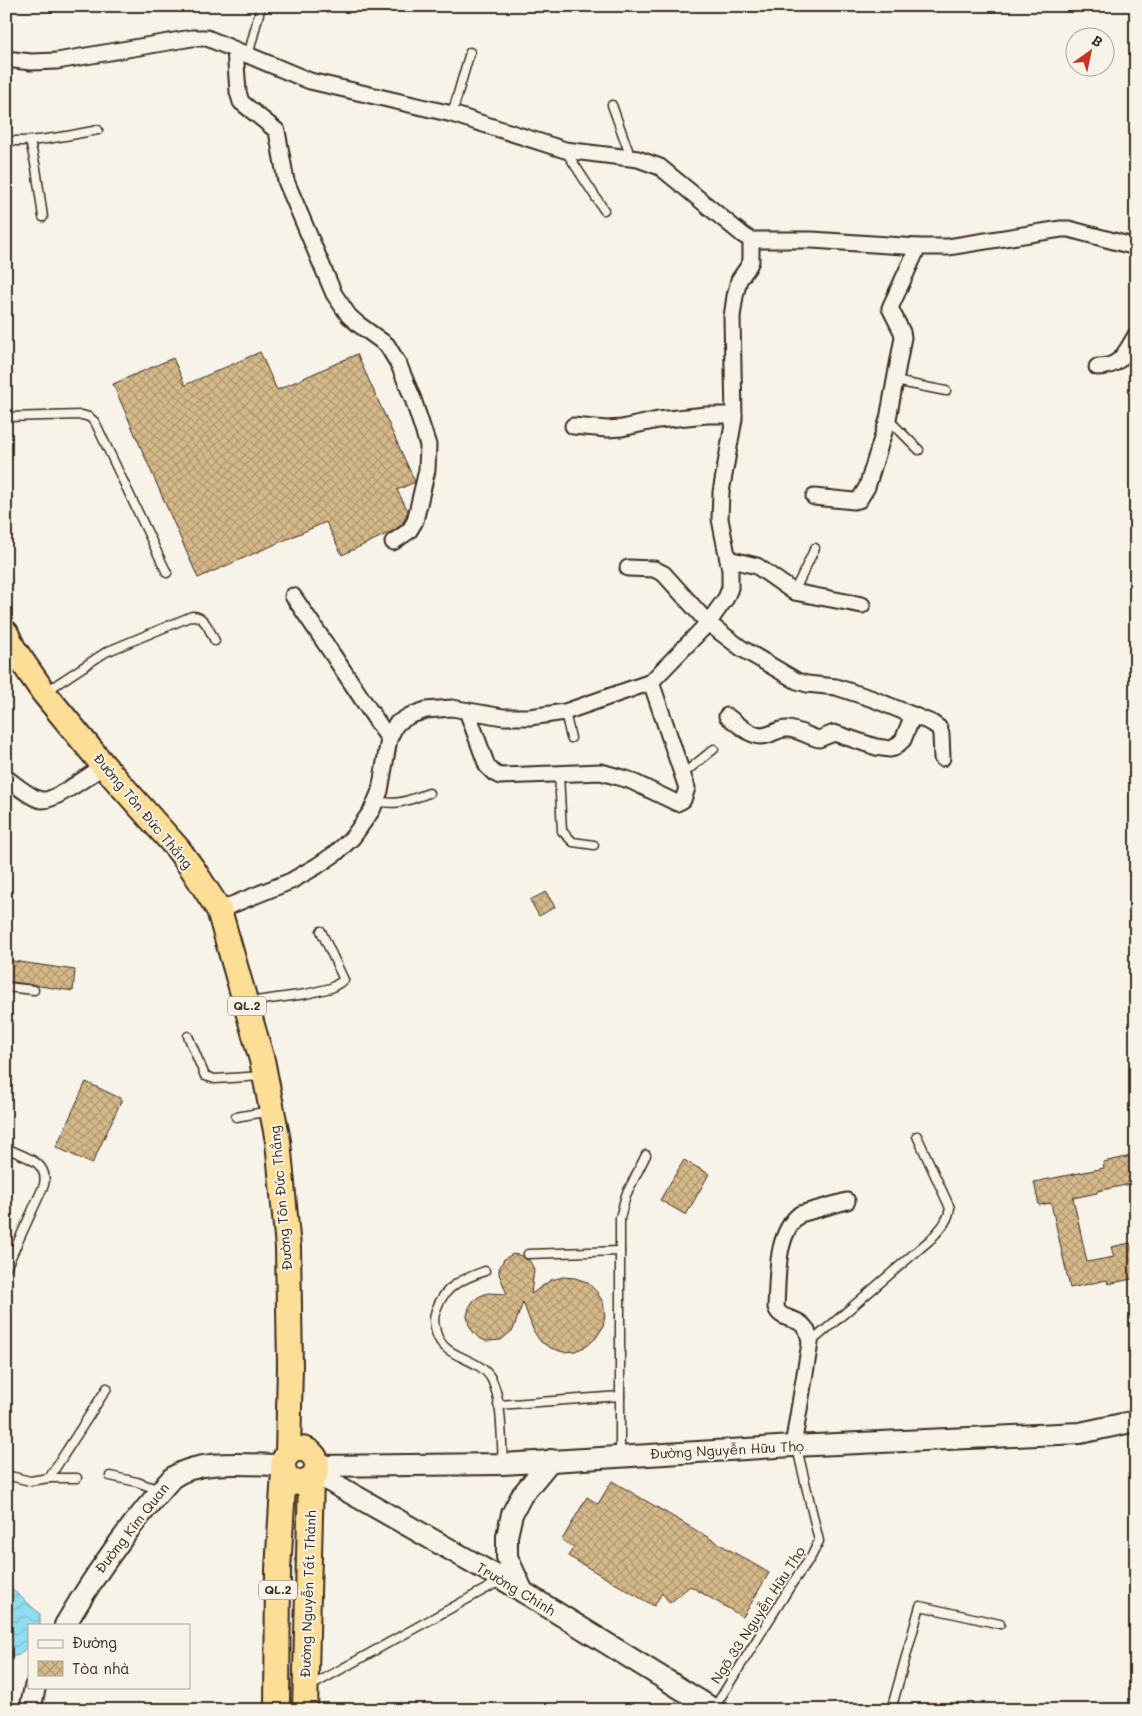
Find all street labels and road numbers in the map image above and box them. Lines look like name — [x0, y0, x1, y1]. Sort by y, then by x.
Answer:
street label: Đường Tôn Đức Thắng — [89, 749, 197, 873]
road number: QL.2 — [228, 996, 266, 1016]
street label: Đường Tôn Đức Thắng — [265, 1125, 296, 1271]
street label: Đường Nguyễn Hữu Thọ — [649, 1436, 805, 1463]
street label: Đường Kim Quan — [90, 1479, 173, 1577]
street label: Đường Nguyễn Tất Thành — [295, 1510, 320, 1678]
street label: Ngõ 33 Nguyễn Hữu Thọ — [706, 1542, 809, 1687]
street label: Trường Chinh — [473, 1558, 559, 1620]
road number: QL.2 — [259, 1580, 297, 1600]

